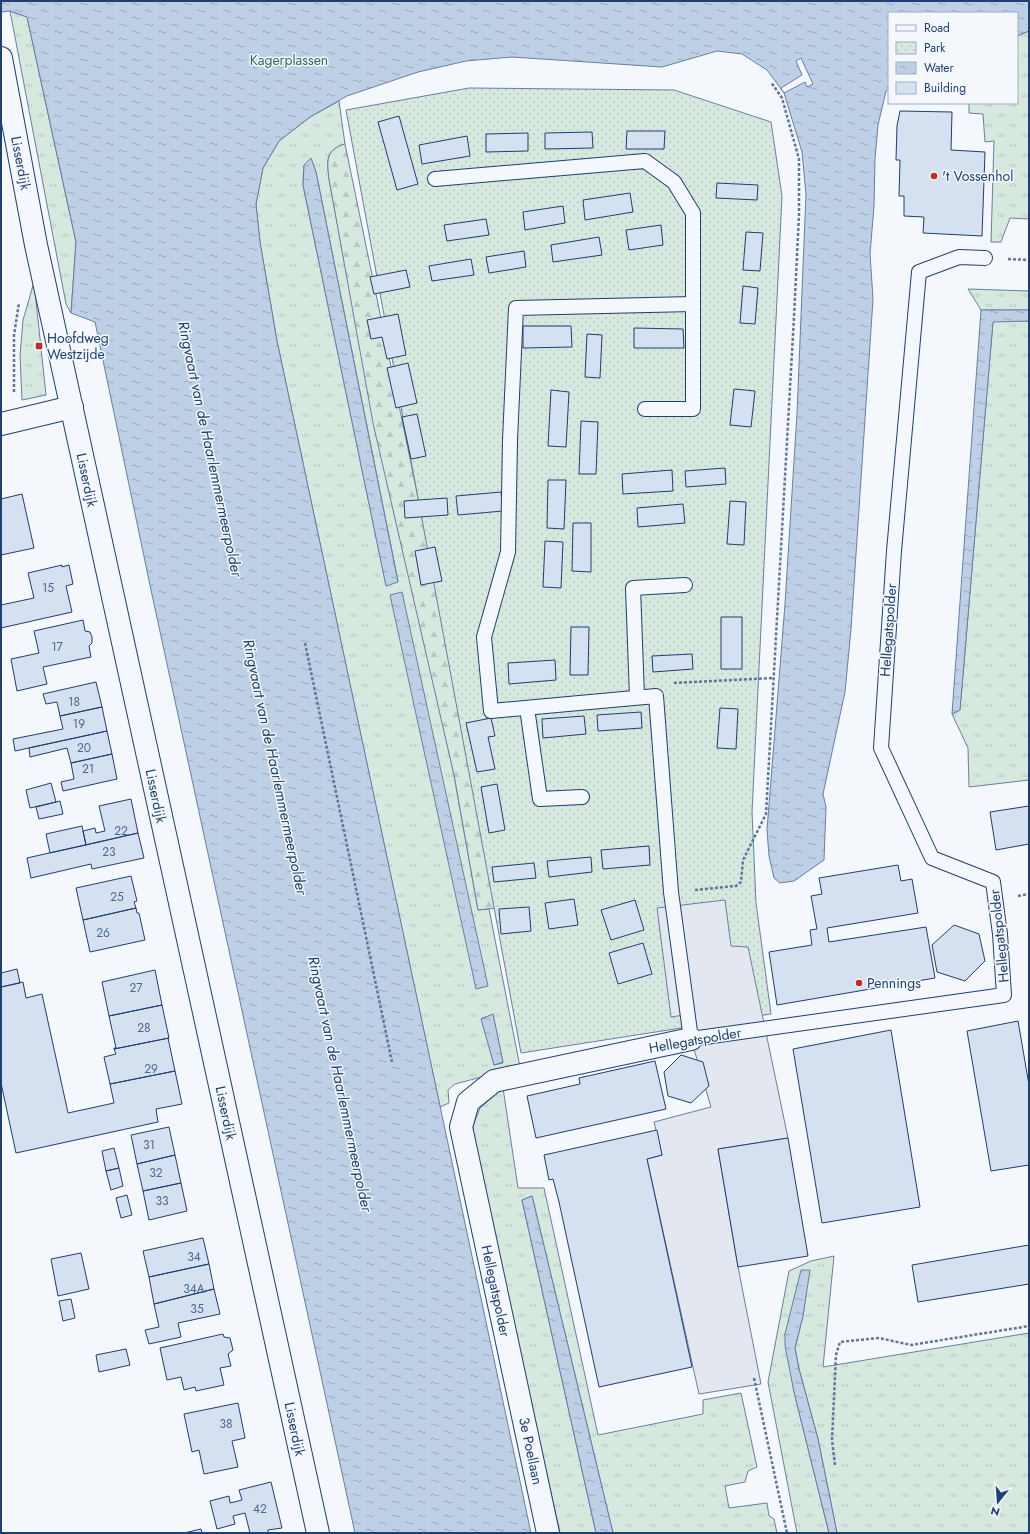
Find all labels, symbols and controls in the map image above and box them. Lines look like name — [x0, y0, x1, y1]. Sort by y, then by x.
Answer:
legend — [888, 12, 1018, 104]
text: Road — [924, 19, 950, 37]
text: Park — [924, 39, 946, 57]
park label: Kagerplassen — [250, 50, 328, 70]
text: Water — [924, 59, 955, 77]
text: Building — [924, 79, 966, 97]
street label: Lisserdijk — [6, 134, 36, 192]
place label: 't Vossenhol — [942, 166, 1013, 186]
marker: 't Vossenhol — [929, 171, 939, 181]
water label: Ringvaart van de Haarlemmermeerpolder — [172, 319, 248, 580]
place label: Hoofdweg Westzijde — [47, 328, 109, 364]
marker: Hoofdweg Westzijde — [34, 341, 44, 351]
street label: Lisserdijk — [72, 451, 103, 510]
house number: 15 — [42, 579, 54, 597]
street label: Hellegatspolder — [875, 583, 901, 677]
water label: Ringvaart van de Haarlemmermeerpolder — [237, 637, 313, 898]
house number: 17 — [51, 638, 64, 656]
house number: 18 — [68, 693, 80, 711]
house number: 19 — [73, 715, 85, 733]
house number: 20 — [77, 739, 91, 757]
house number: 21 — [82, 760, 94, 778]
street label: Lisserdijk — [141, 767, 172, 826]
house number: 22 — [114, 822, 128, 840]
house number: 23 — [102, 843, 116, 861]
house number: 25 — [110, 888, 124, 906]
street label: Hellegatspolder — [984, 888, 1014, 984]
house number: 26 — [96, 924, 110, 942]
water label: Ringvaart van de Haarlemmermeerpolder — [302, 954, 378, 1215]
place label: Pennings — [867, 973, 921, 993]
marker: Pennings — [854, 978, 864, 988]
house number: 27 — [129, 979, 143, 997]
house number: 28 — [137, 1019, 151, 1037]
street label: Hellegatspolder — [647, 1022, 743, 1058]
house number: 29 — [144, 1060, 158, 1078]
street label: Lisserdijk — [211, 1084, 242, 1143]
house number: 31 — [143, 1136, 155, 1154]
house number: 32 — [149, 1164, 163, 1182]
house number: 33 — [155, 1192, 169, 1210]
street label: Hellegatspolder — [477, 1243, 516, 1339]
house number: 34 — [187, 1248, 201, 1266]
house number: 34A — [183, 1280, 205, 1298]
house number: 35 — [190, 1300, 204, 1318]
street label: Lisserdijk — [280, 1400, 311, 1459]
house number: 38 — [219, 1415, 233, 1433]
street label: 3e Poellaan — [514, 1415, 548, 1487]
north arrow — [978, 1482, 1018, 1522]
house number: 42 — [253, 1500, 267, 1518]
text: N — [989, 1503, 1002, 1520]

